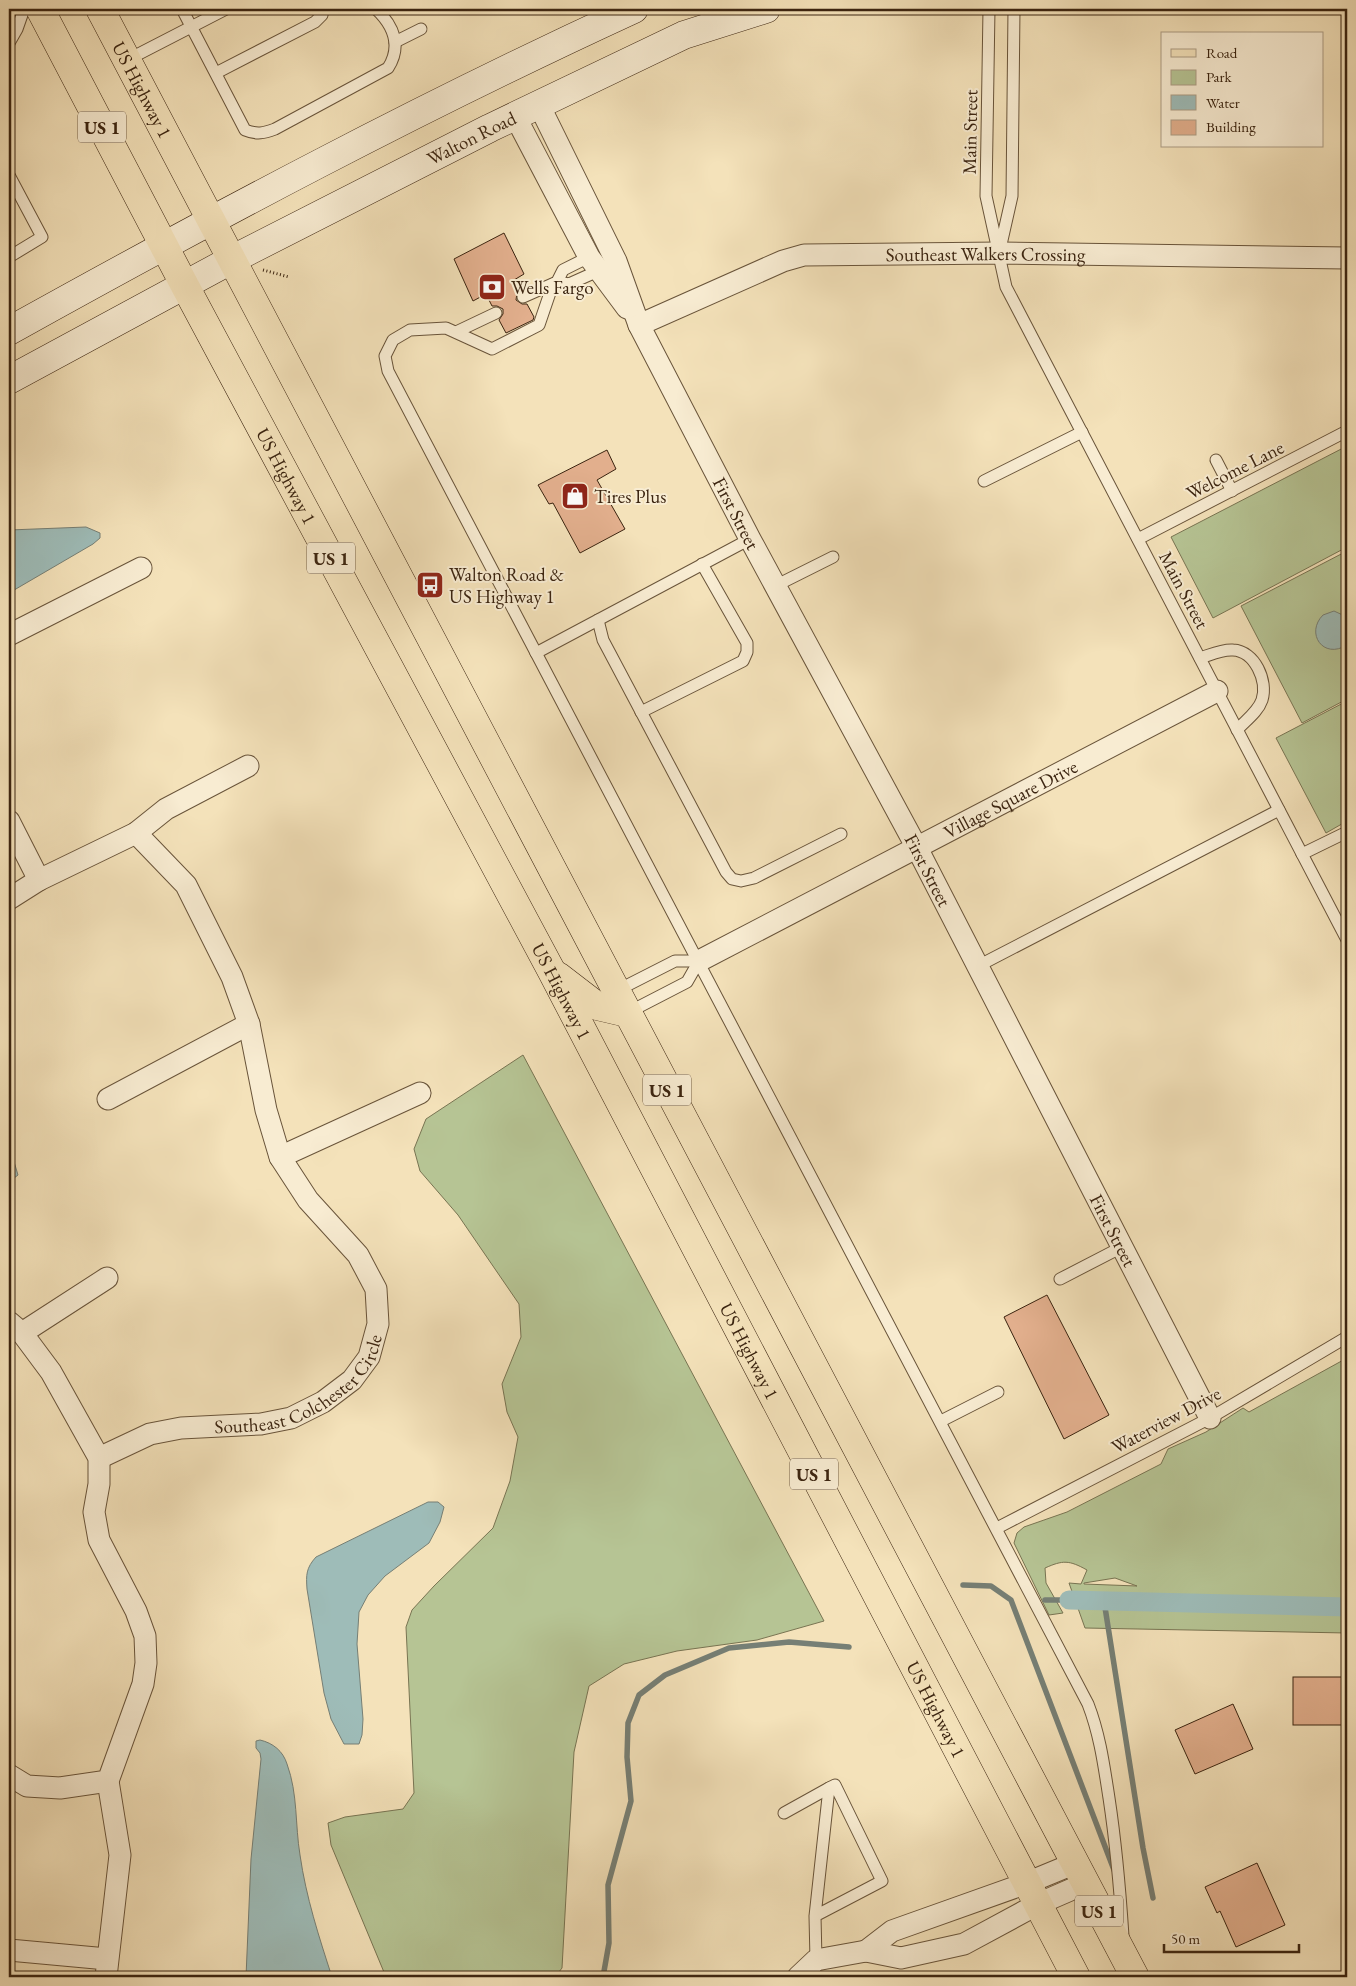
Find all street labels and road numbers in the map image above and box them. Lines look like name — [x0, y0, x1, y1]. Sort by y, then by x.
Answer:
street label: US Highway 1 — [107, 37, 178, 142]
street label: Main Street — [957, 89, 983, 174]
street label: Walton Road — [422, 105, 520, 171]
road number: US 1 — [78, 111, 126, 142]
street label: Southeast Walkers Crossing — [886, 240, 1086, 267]
street label: US Highway 1 — [251, 423, 323, 528]
street label: Welcome Lane — [1182, 435, 1288, 505]
street label: First Street — [707, 473, 766, 554]
road number: US 1 — [307, 542, 355, 574]
street label: Main Street — [1153, 547, 1215, 633]
street label: Village Square Drive — [939, 754, 1082, 844]
street label: First Street — [899, 829, 957, 911]
street label: US Highway 1 — [526, 938, 597, 1044]
road number: US 1 — [643, 1074, 691, 1106]
street label: First Street — [1084, 1190, 1143, 1271]
street label: US Highway 1 — [714, 1298, 785, 1404]
street label: Southeast Colchester Circle — [214, 1331, 387, 1439]
street label: Waterview Drive — [1107, 1381, 1225, 1459]
road number: US 1 — [790, 1458, 838, 1490]
street label: US Highway 1 — [901, 1657, 972, 1762]
road number: US 1 — [1075, 1895, 1123, 1926]

